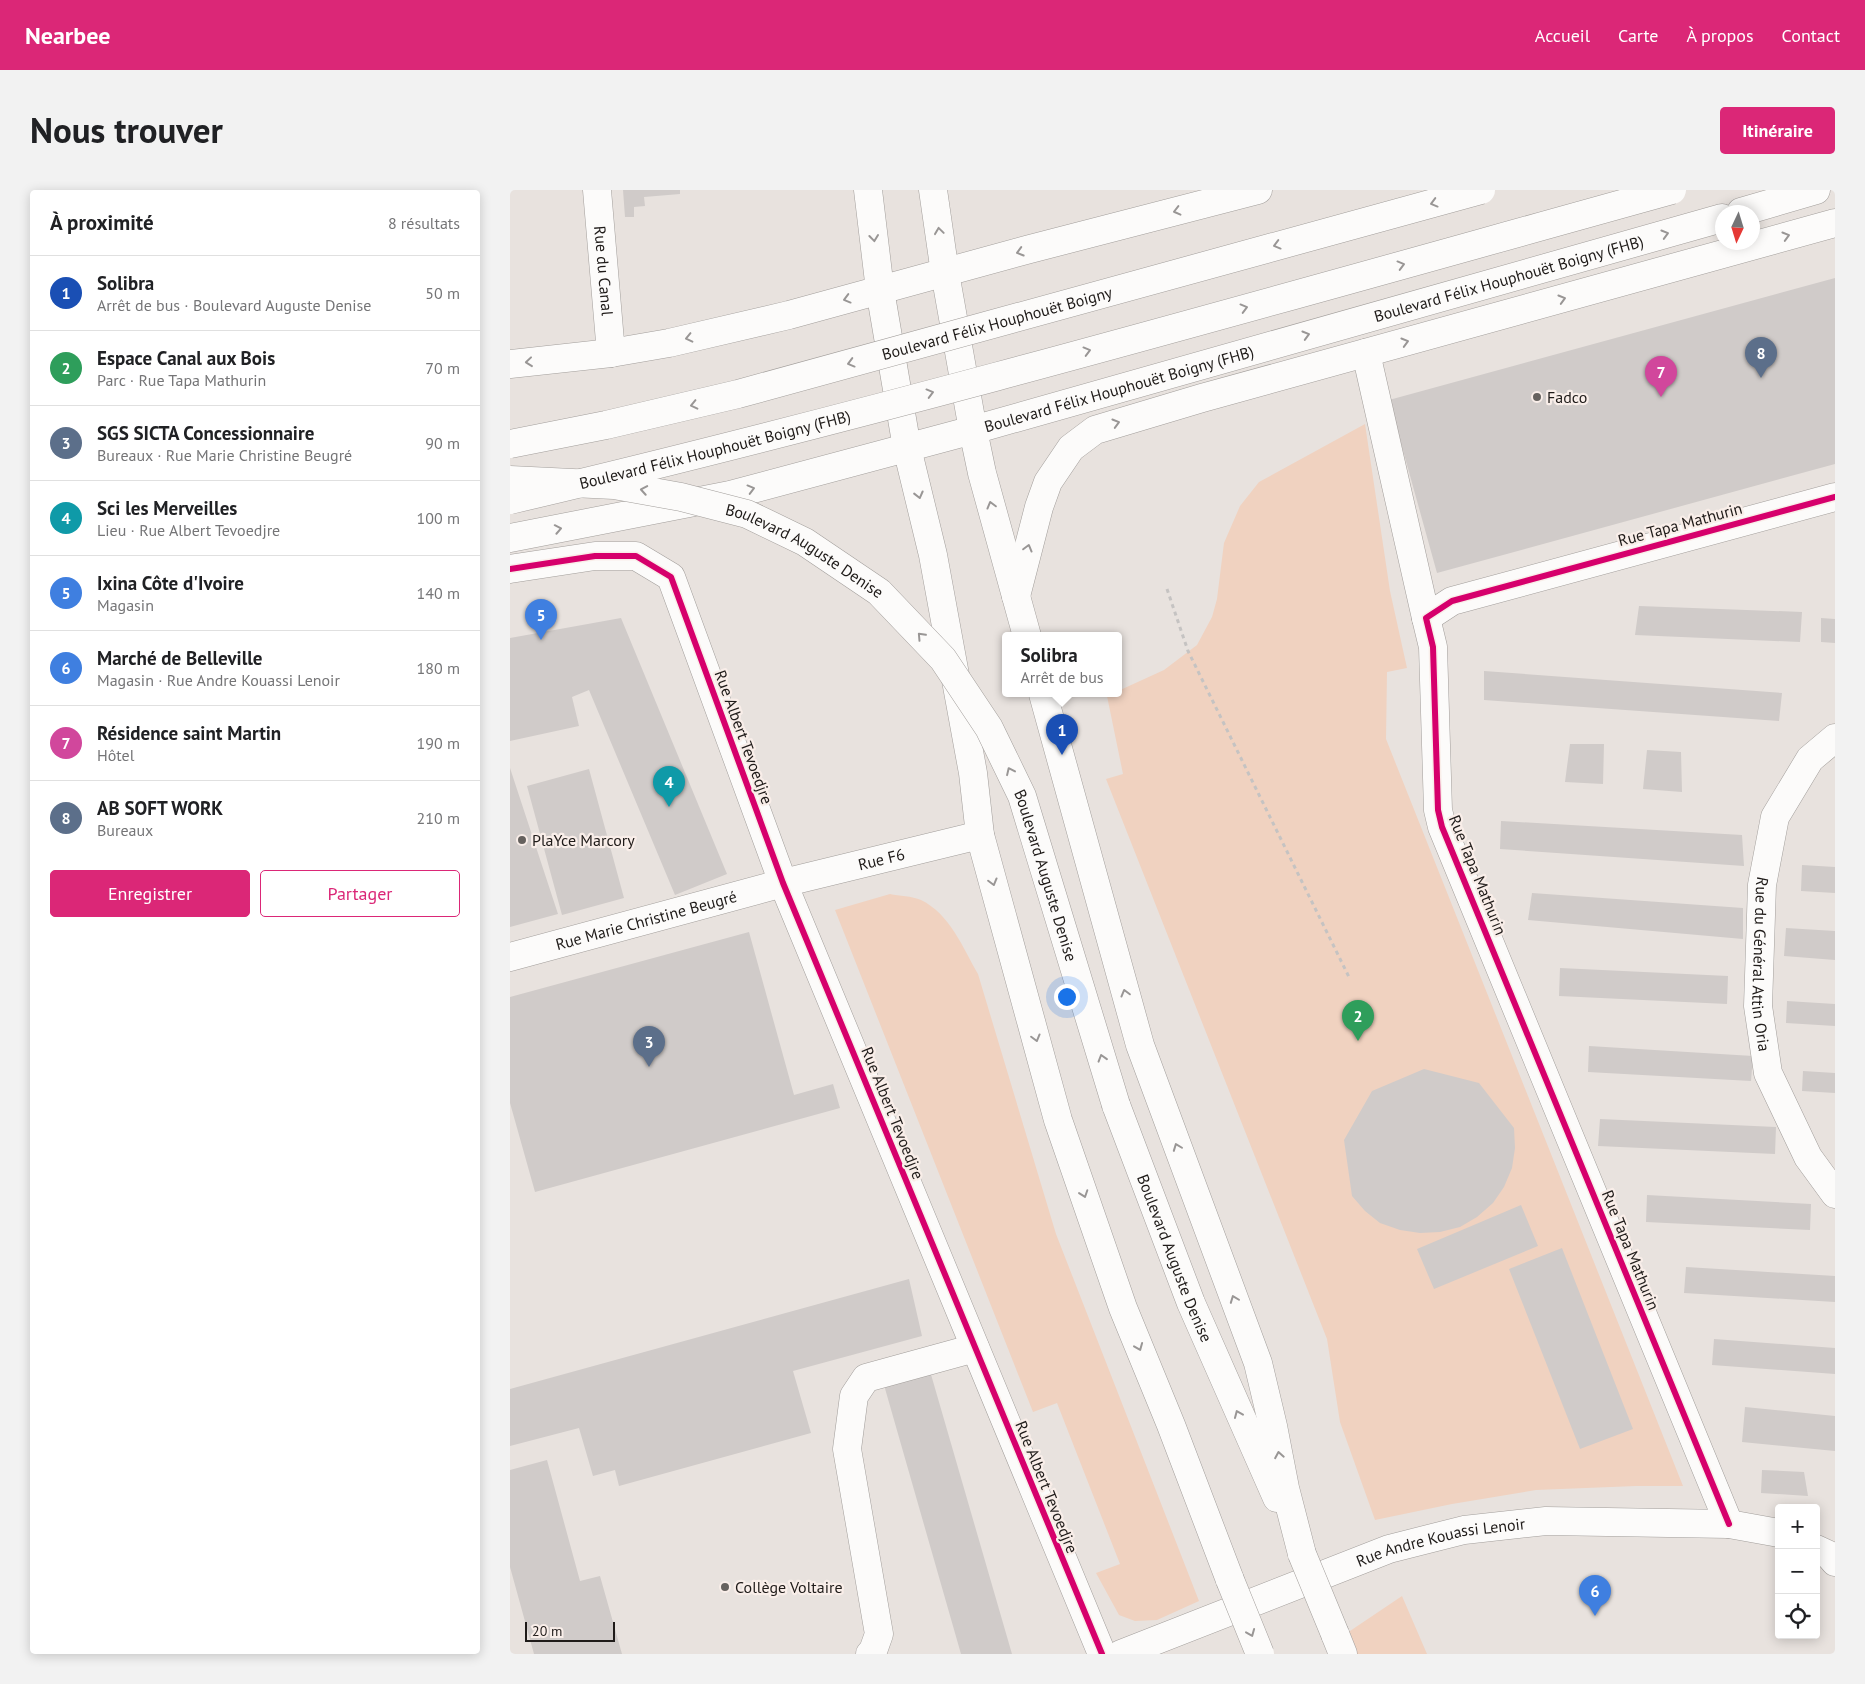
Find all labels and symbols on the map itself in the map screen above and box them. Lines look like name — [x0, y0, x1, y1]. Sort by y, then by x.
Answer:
one-way arrow — [1430, 197, 1439, 207]
north arrow — [1715, 205, 1760, 250]
one-way arrow — [1174, 206, 1182, 216]
street label: Rue du Canal — [590, 225, 618, 317]
one-way arrow — [934, 227, 945, 235]
one-way arrow — [1660, 230, 1668, 240]
street label: Boulevard Félix Houphouët Boigny (FHB) — [1372, 231, 1646, 326]
one-way arrow — [1781, 232, 1789, 242]
one-way arrow — [868, 235, 879, 243]
one-way arrow — [1274, 240, 1282, 250]
one-way arrow — [1016, 246, 1024, 257]
one-way arrow — [1396, 260, 1404, 270]
street label: Boulevard Félix Houphouët Boigny — [880, 282, 1115, 364]
one-way arrow — [843, 293, 852, 304]
one-way arrow — [1557, 294, 1565, 304]
one-way arrow — [1240, 303, 1249, 314]
one-way arrow — [1302, 331, 1310, 341]
one-way arrow — [685, 332, 694, 343]
pin: 8 — [1745, 337, 1777, 378]
one-way arrow — [1401, 338, 1409, 348]
street label: Boulevard Félix Houphouët Boigny (FHB) — [982, 341, 1256, 436]
one-way arrow — [1083, 346, 1092, 357]
one-way arrow — [525, 356, 533, 367]
pin: 7 — [1645, 356, 1677, 397]
one-way arrow — [846, 357, 855, 368]
place label: Fadco — [1547, 387, 1587, 407]
one-way arrow — [926, 388, 935, 399]
marker: Fadco — [1531, 391, 1543, 403]
one-way arrow — [689, 399, 698, 410]
street label: Boulevard Félix Houphouët Boigny (FHB) — [577, 406, 853, 493]
one-way arrow — [1111, 419, 1120, 429]
one-way arrow — [747, 484, 756, 495]
one-way arrow — [640, 486, 648, 496]
one-way arrow — [913, 491, 924, 500]
street label: Rue Tapa Mathurin — [1616, 498, 1744, 550]
street label: Boulevard Auguste Denise — [723, 499, 887, 602]
one-way arrow — [987, 501, 997, 509]
one-way arrow — [553, 524, 562, 535]
one-way arrow — [1023, 545, 1033, 553]
pin: 5 — [525, 599, 557, 640]
one-way arrow — [918, 633, 927, 642]
street label: Rue Albert Tevoedjre — [710, 667, 778, 807]
pin: 1 — [1046, 714, 1078, 755]
pin: 4 — [653, 766, 685, 807]
one-way arrow — [1005, 767, 1016, 776]
street label: Boulevard Auguste Denise — [1010, 786, 1082, 964]
street label: Rue Tapa Mathurin — [1445, 812, 1511, 938]
place label: PlaYce Marcory — [532, 830, 635, 850]
marker: PlaYce Marcory — [516, 834, 528, 846]
street label: Rue F6 — [856, 844, 907, 874]
street label: Rue du Général Attin Oria — [1748, 875, 1775, 1053]
one-way arrow — [987, 877, 997, 885]
street label: Rue Marie Christine Beugré — [553, 886, 739, 954]
your location — [1054, 984, 1080, 1010]
one-way arrow — [1121, 990, 1131, 998]
pin: 2 — [1342, 1000, 1374, 1041]
pin: 3 — [633, 1026, 665, 1067]
one-way arrow — [1030, 1034, 1041, 1043]
street label: Rue Albert Tevoedjre — [857, 1044, 929, 1182]
one-way arrow — [1098, 1055, 1108, 1063]
one-way arrow — [1173, 1144, 1183, 1152]
street label: Boulevard Auguste Denise — [1133, 1171, 1217, 1345]
street label: Rue Tapa Mathurin — [1598, 1187, 1664, 1313]
one-way arrow — [1078, 1189, 1088, 1197]
one-way arrow — [1230, 1296, 1240, 1304]
one-way arrow — [1133, 1342, 1143, 1350]
one-way arrow — [1234, 1410, 1245, 1419]
street label: Rue Albert Tevoedjre — [1011, 1418, 1083, 1556]
one-way arrow — [1274, 1451, 1284, 1460]
street label: Rue Andre Kouassi Lenoir — [1353, 1513, 1527, 1571]
pin: 6 — [1579, 1575, 1611, 1616]
place label: Collège Voltaire — [735, 1577, 843, 1597]
marker: Collège Voltaire — [719, 1581, 731, 1593]
scale bar — [525, 1619, 615, 1642]
one-way arrow — [1245, 1628, 1255, 1637]

